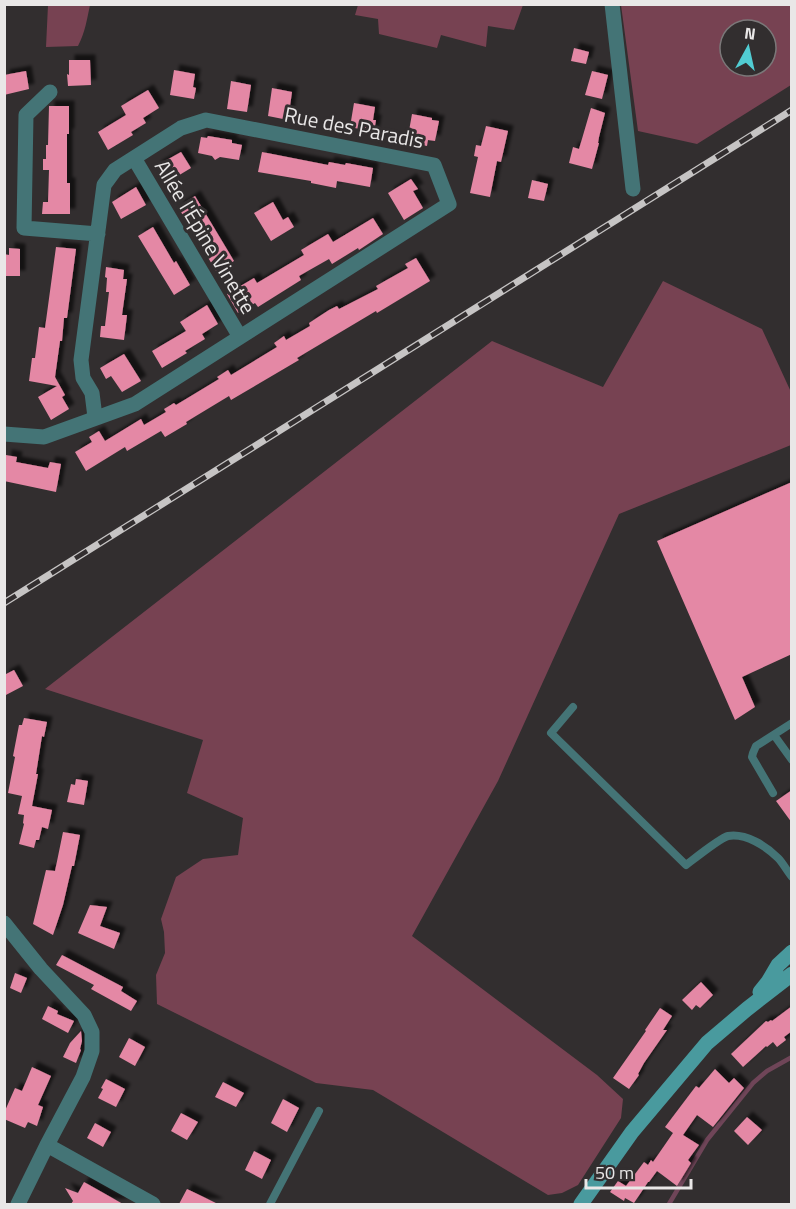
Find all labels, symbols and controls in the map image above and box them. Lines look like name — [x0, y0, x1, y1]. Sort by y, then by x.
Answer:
north arrow — [718, 18, 778, 78]
text: N — [743, 20, 757, 46]
street label: Rue des Paradis — [282, 98, 427, 156]
street label: Allée l'Épine Vinette — [147, 153, 265, 320]
scale bar — [586, 1152, 691, 1190]
text: 50 m — [595, 1159, 634, 1186]

